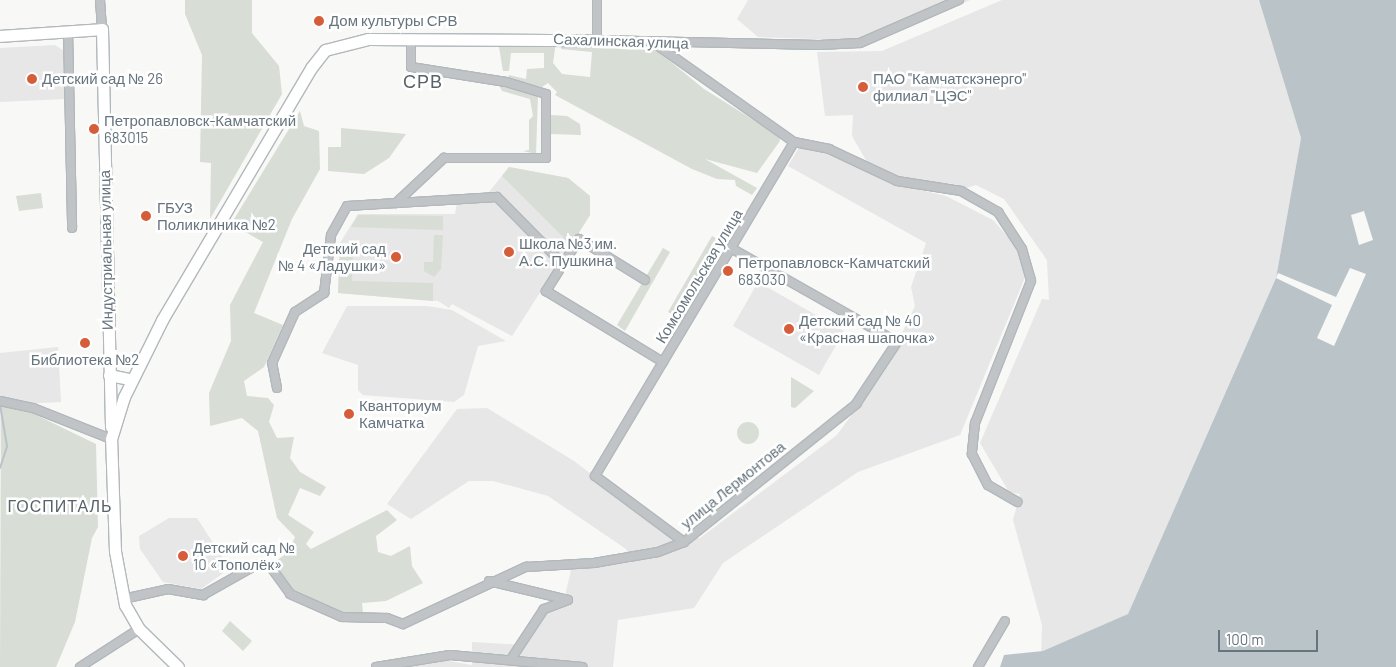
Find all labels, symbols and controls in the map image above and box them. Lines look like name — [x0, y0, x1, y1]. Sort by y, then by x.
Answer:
place label: Дом культуры СРВ — [329, 12, 458, 30]
marker: Дом культуры СРВ — [313, 15, 325, 27]
street label: Сахалинская улица — [553, 30, 689, 52]
place label: ПАО "Камчатскэнерго" филиал "ЦЭС" — [873, 69, 1026, 104]
place label: Детский сад № 26 — [42, 70, 163, 88]
district label: СРВ — [403, 70, 443, 92]
marker: Детский сад № 26 — [26, 73, 38, 85]
marker: ПАО "Камчатскэнерго" филиал "ЦЭС" — [857, 81, 869, 93]
place label: Петропавловск-Камчатский 683015 — [104, 111, 296, 146]
marker: Петропавловск-Камчатский 683015 — [88, 123, 100, 135]
street label: Индустриальная улица — [96, 170, 116, 330]
place label: ГБУЗ Поликлиника №2 — [157, 198, 276, 233]
street label: Комсомольская улица — [652, 206, 746, 346]
marker: ГБУЗ Поликлиника №2 — [139, 209, 153, 223]
place label: Школа №3 им. А.С. Пушкина — [519, 234, 617, 269]
place label: Детский сад № 4 «Ладушки» — [278, 239, 386, 274]
marker: Школа №3 им. А.С. Пушкина — [503, 246, 515, 258]
marker: Детский сад № 4 «Ладушки» — [390, 251, 402, 263]
place label: Петропавловск-Камчатский 683030 — [738, 253, 930, 288]
marker: Петропавловск-Камчатский 683030 — [722, 265, 734, 277]
place label: Детский сад № 40 «Красная шапочка» — [799, 311, 935, 346]
marker: Детский сад № 40 «Красная шапочка» — [783, 323, 795, 335]
marker: Библиотека №2 — [79, 337, 91, 349]
place label: Библиотека №2 — [31, 351, 139, 369]
place label: Кванториум Камчатка — [359, 396, 442, 431]
marker: Кванториум Камчатка — [343, 408, 355, 420]
street label: улица Лермонтова — [677, 437, 789, 533]
district label: ГОСПИТАЛЬ — [6, 496, 114, 516]
place label: Детский сад № 10 «Тополёк» — [193, 538, 295, 573]
marker: Детский сад № 10 «Тополёк» — [177, 550, 189, 562]
scale bar — [1221, 620, 1321, 652]
text: 100 m — [1226, 630, 1264, 648]

